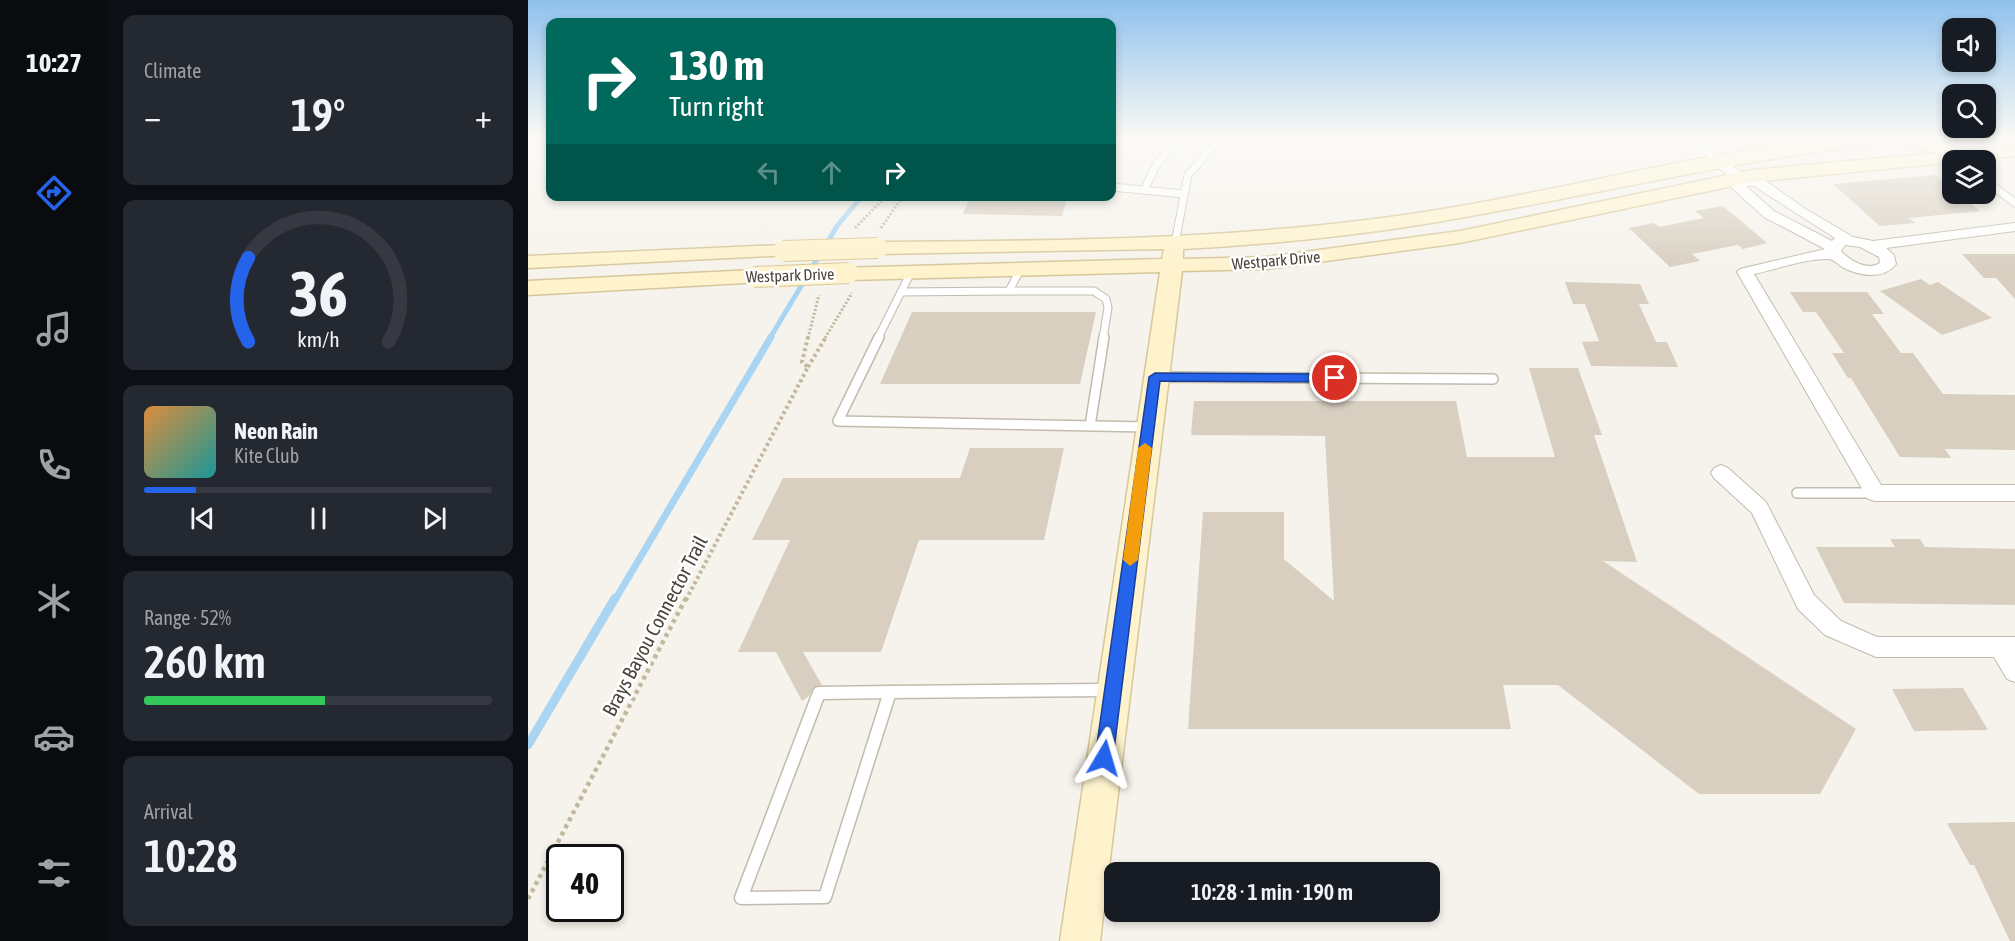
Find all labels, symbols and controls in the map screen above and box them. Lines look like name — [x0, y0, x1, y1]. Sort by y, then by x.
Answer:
map controls — [1942, 18, 1996, 204]
button: sound — [1942, 18, 1996, 72]
text: 130 m — [669, 41, 764, 89]
icon: right — [570, 42, 648, 120]
text: 10:27 — [26, 47, 82, 78]
text: Climate — [144, 59, 201, 82]
button: search — [1942, 84, 1996, 138]
text: 19° — [291, 89, 345, 141]
text: Turn right — [669, 91, 764, 122]
text: − — [144, 97, 161, 135]
text: + — [475, 97, 492, 135]
button: layers — [1942, 150, 1996, 204]
icon: left — [752, 156, 785, 189]
icon: ahead — [815, 156, 848, 189]
icon: right — [878, 156, 911, 189]
icon: directions — [33, 172, 75, 214]
street label: Westpark Drive — [1231, 247, 1321, 274]
text: 36 — [289, 258, 347, 329]
street label: Westpark Drive — [745, 264, 835, 287]
icon: music — [33, 308, 75, 350]
text: km/h — [297, 328, 339, 353]
pin — [1309, 352, 1360, 403]
icon: arrive — [1318, 361, 1351, 394]
text: Neon Rain — [234, 418, 318, 444]
icon: phone — [33, 444, 75, 486]
text: Kite Club — [234, 444, 299, 467]
icon: previous — [186, 502, 219, 535]
icon: pause — [302, 502, 335, 535]
icon: next — [418, 502, 451, 535]
street label: Brays Bayou Connector Trail — [597, 531, 712, 720]
icon: climate — [33, 580, 75, 622]
text: Range · 52% — [144, 606, 231, 629]
text: 260 km — [144, 636, 266, 688]
icon: car — [33, 716, 75, 758]
position arrow — [1072, 726, 1136, 790]
text: Arrival — [144, 800, 193, 823]
text: 10:28 — [144, 830, 238, 882]
speed limit sign: 40 — [546, 844, 624, 922]
icon: filters — [33, 852, 75, 894]
text: 10:28 · 1 min · 190 m — [1191, 879, 1353, 905]

